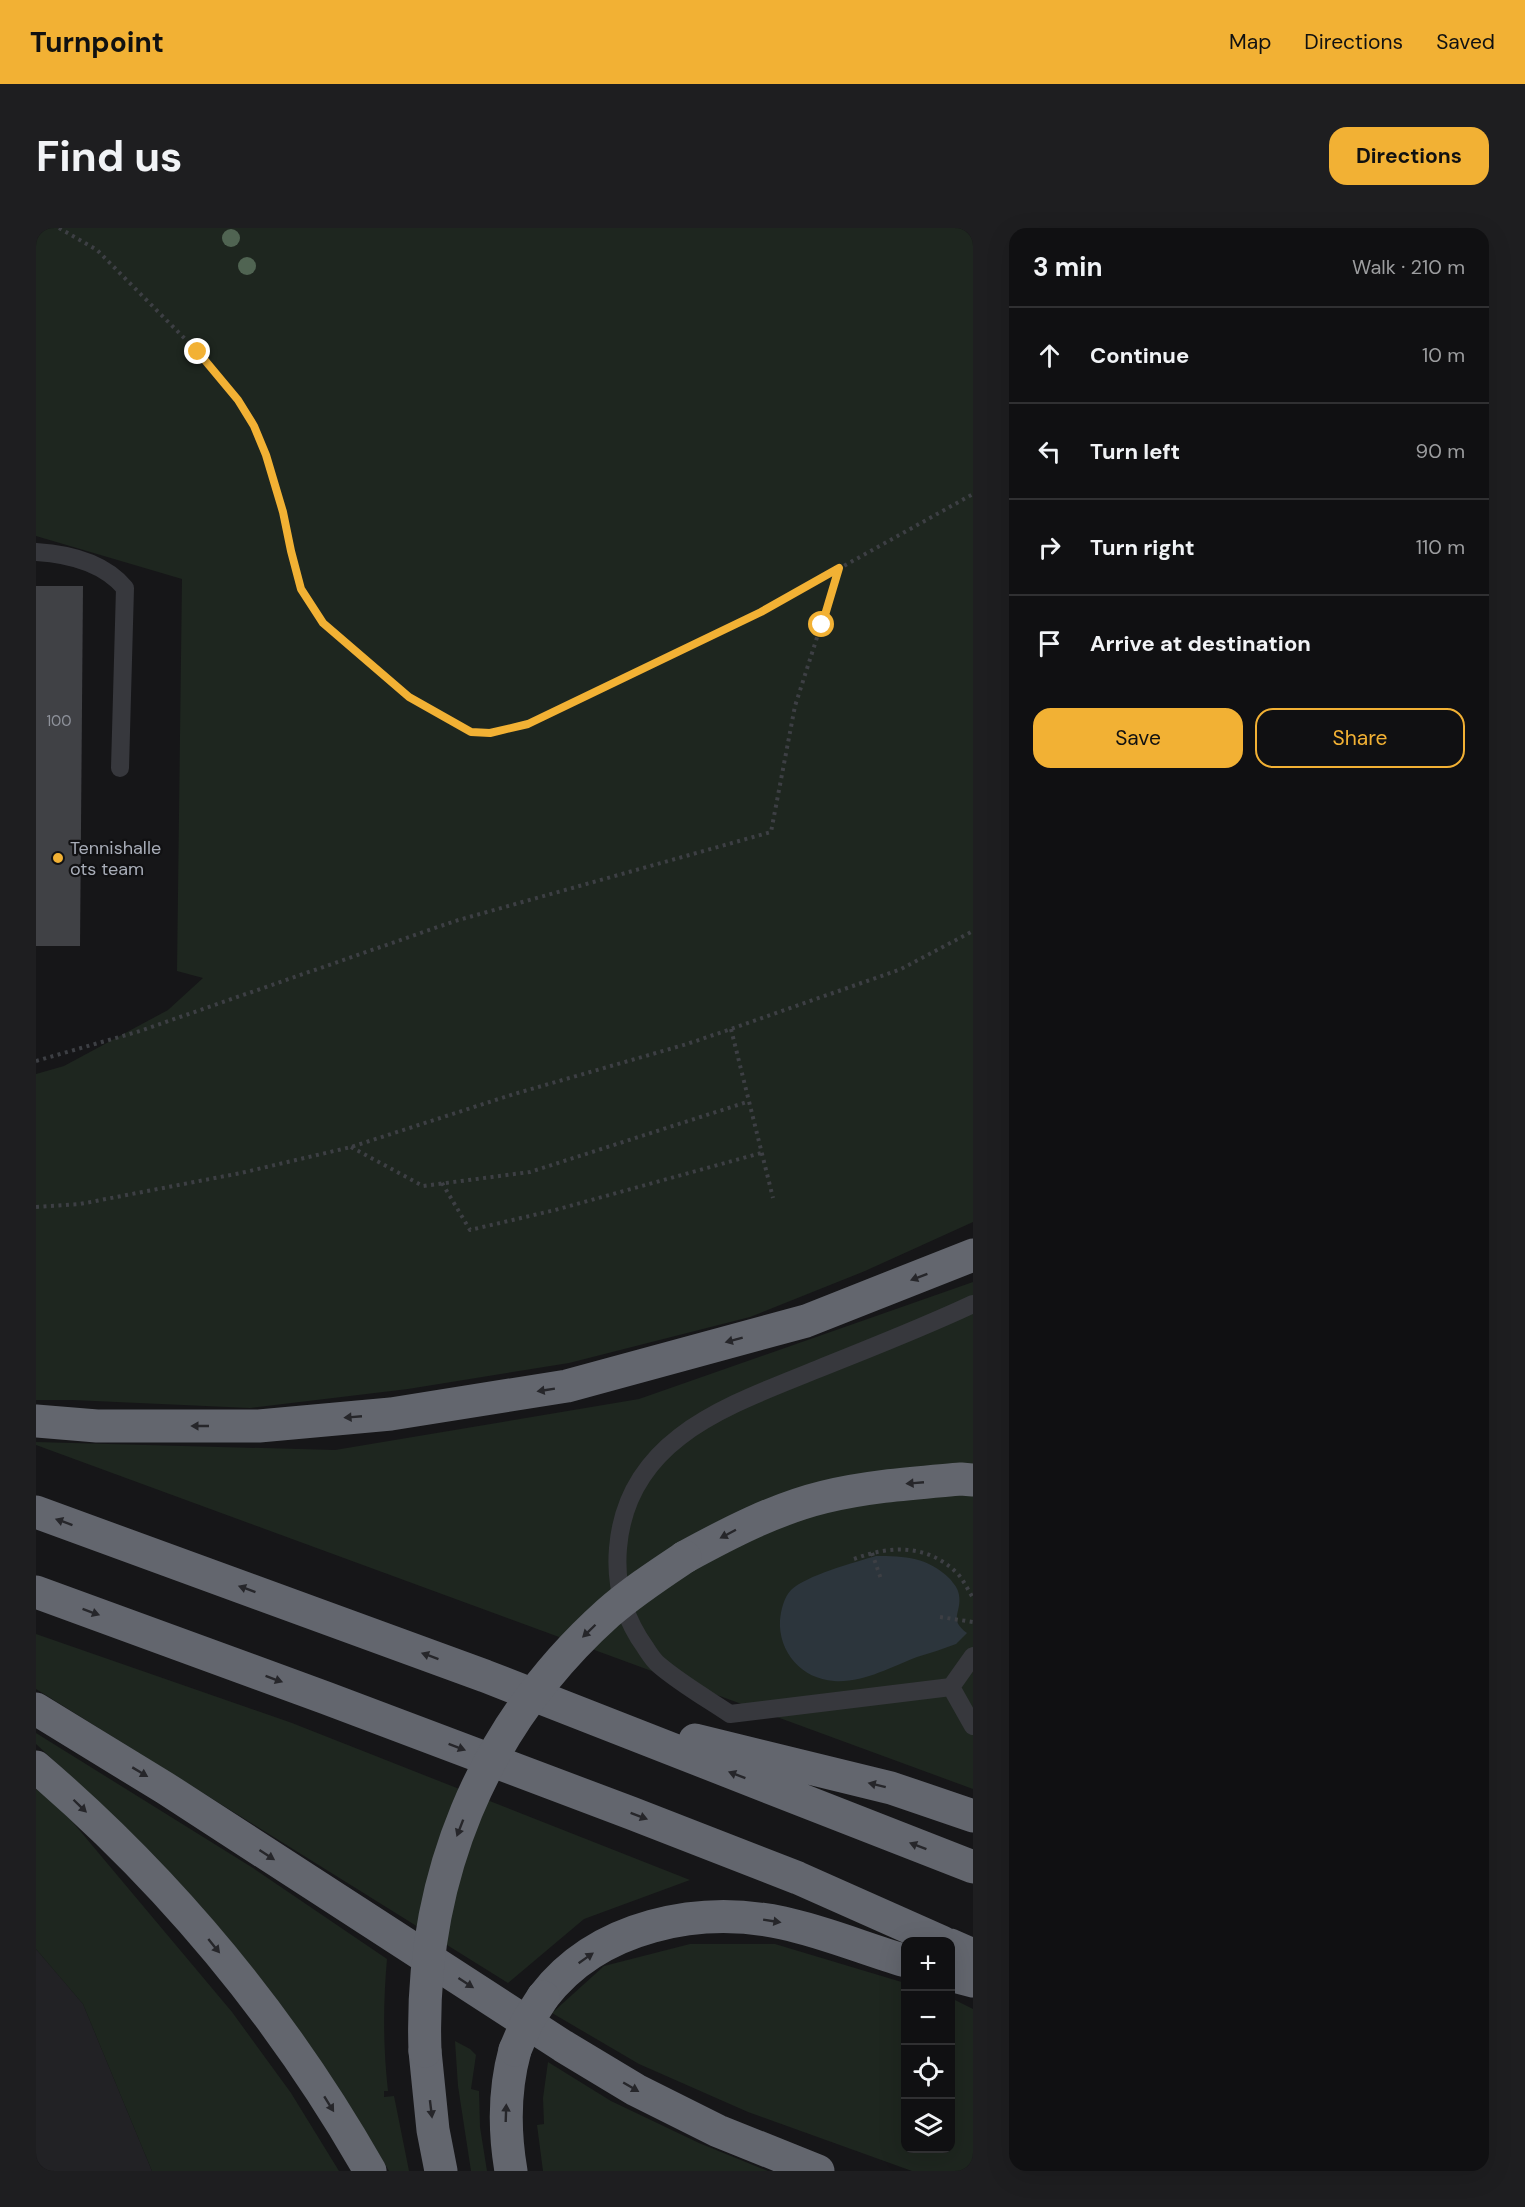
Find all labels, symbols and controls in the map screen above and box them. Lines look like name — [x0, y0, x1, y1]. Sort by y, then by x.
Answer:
text: Turnpoint — [30, 24, 164, 61]
text: Map — [1229, 28, 1271, 56]
text: Directions — [1304, 28, 1403, 56]
text: Saved — [1436, 28, 1495, 56]
button: Directions — [1329, 127, 1489, 185]
text: Find us — [36, 129, 182, 184]
text: 3 min — [1033, 250, 1102, 284]
text: Walk · 210 m — [1352, 254, 1465, 280]
route end — [184, 338, 210, 364]
icon: ahead — [1033, 339, 1066, 372]
text: Continue — [1090, 341, 1189, 370]
text: 10 m — [1422, 342, 1465, 368]
icon: left — [1033, 435, 1066, 468]
text: Turn left — [1090, 437, 1180, 466]
text: 90 m — [1416, 438, 1465, 464]
icon: right — [1033, 531, 1066, 564]
text: Turn right — [1090, 533, 1195, 562]
text: 110 m — [1416, 534, 1465, 560]
route start — [808, 611, 834, 637]
icon: arrive — [1033, 627, 1066, 660]
text: Arrive at destination — [1090, 629, 1311, 658]
button: Save — [1033, 708, 1243, 768]
button: Share — [1255, 708, 1465, 768]
house number: 100 — [46, 711, 72, 731]
place label: Tennishalle ots team — [70, 836, 161, 881]
marker: Tennishalle ots team — [51, 851, 65, 865]
one-way arrow — [909, 1272, 927, 1282]
one-way arrow — [725, 1336, 744, 1346]
one-way arrow — [536, 1385, 555, 1394]
one-way arrow — [343, 1412, 362, 1422]
one-way arrow — [191, 1421, 210, 1431]
one-way arrow — [905, 1478, 924, 1488]
one-way arrow — [54, 1517, 72, 1527]
one-way arrow — [719, 1529, 736, 1539]
one-way arrow — [238, 1584, 256, 1593]
one-way arrow — [82, 1608, 100, 1617]
one-way arrow — [583, 1624, 597, 1638]
one-way arrow — [421, 1650, 439, 1660]
one-way arrow — [266, 1674, 284, 1684]
one-way arrow — [448, 1743, 466, 1752]
one-way arrow — [132, 1767, 148, 1778]
one-way arrow — [728, 1770, 746, 1779]
one-way arrow — [868, 1779, 887, 1789]
one-way arrow — [72, 1798, 86, 1812]
one-way arrow — [631, 1811, 649, 1821]
one-way arrow — [455, 1819, 465, 1837]
one-way arrow — [909, 1841, 927, 1851]
one-way arrow — [259, 1849, 275, 1860]
one-way arrow — [763, 1917, 782, 1926]
map controls — [901, 1937, 955, 2153]
button: + — [901, 1937, 955, 1991]
one-way arrow — [208, 1939, 220, 1954]
one-way arrow — [577, 1952, 593, 1964]
one-way arrow — [458, 1978, 474, 1989]
button: − — [901, 1991, 955, 2045]
button: locate — [901, 2045, 955, 2099]
one-way arrow — [623, 2082, 640, 2092]
one-way arrow — [324, 2096, 335, 2112]
one-way arrow — [426, 2099, 436, 2118]
button: layers — [901, 2099, 955, 2153]
one-way arrow — [501, 2103, 511, 2122]

